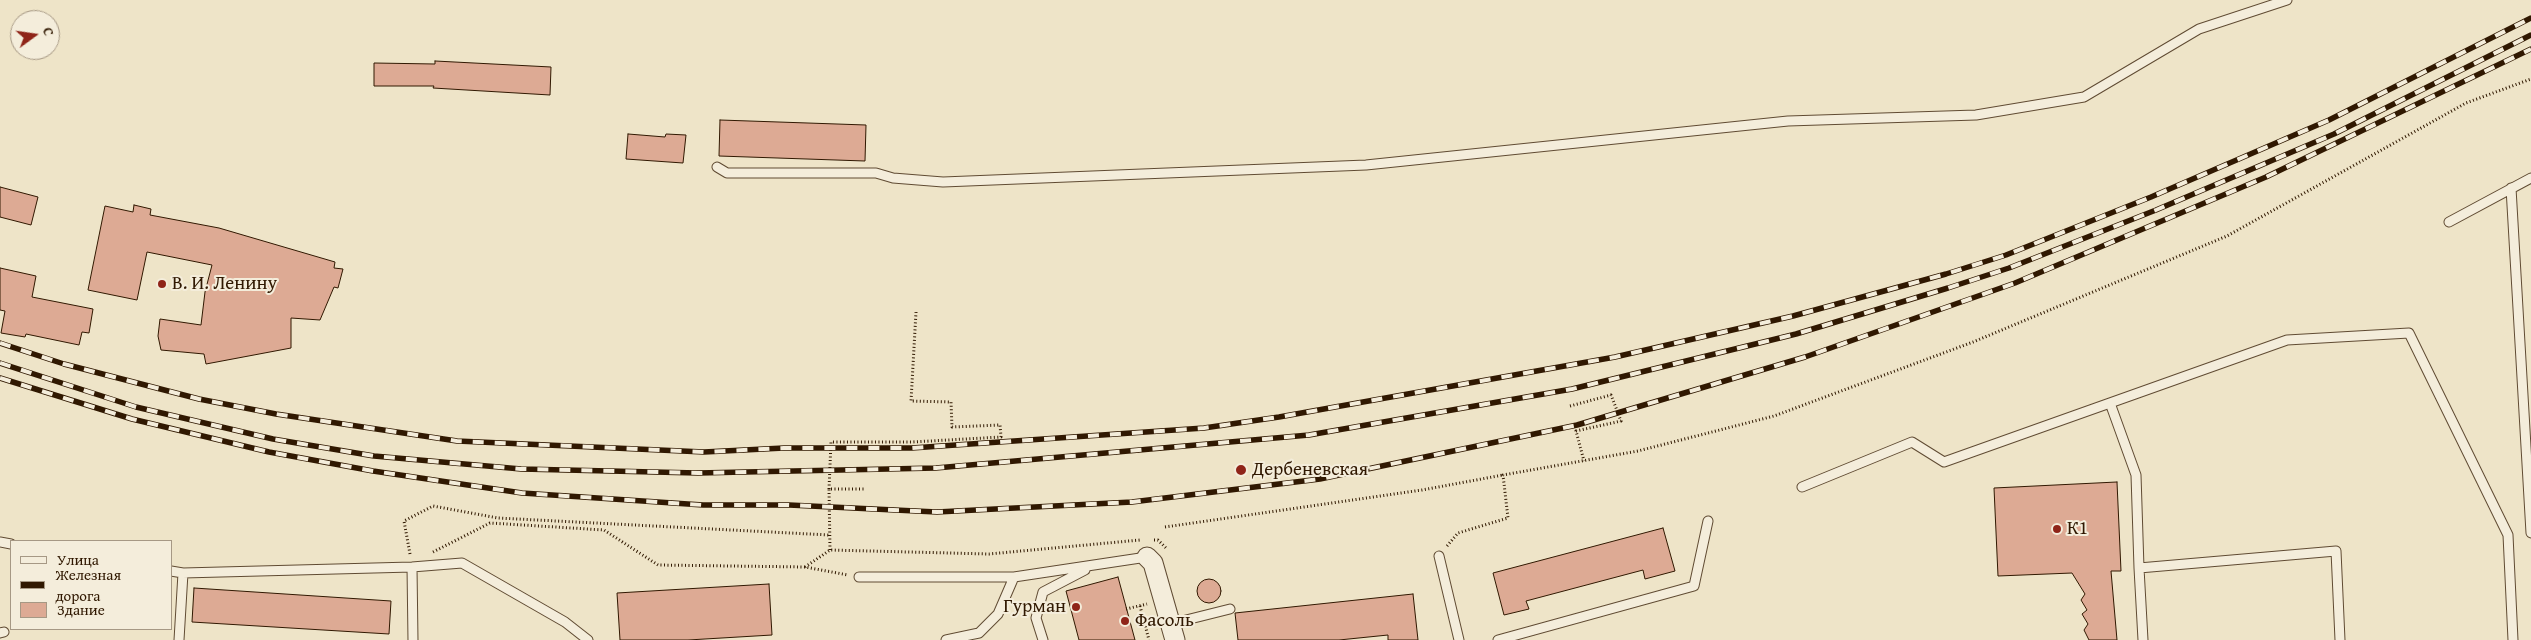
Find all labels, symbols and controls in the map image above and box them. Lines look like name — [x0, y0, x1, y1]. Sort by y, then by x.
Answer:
north arrow — [10, 10, 60, 60]
text: С — [38, 25, 59, 38]
place label: В. И. Ленину — [172, 273, 277, 295]
marker: В. И. Ленину — [156, 278, 168, 290]
place label: Дербеневская — [1252, 459, 1368, 481]
marker: Дербеневская — [1234, 463, 1248, 477]
place label: К1 — [2067, 518, 2088, 540]
marker: К1 — [2051, 523, 2063, 535]
legend — [10, 540, 172, 630]
text: Улица — [57, 549, 99, 570]
text: Железная дорога — [55, 564, 121, 606]
place label: Гурман — [1003, 596, 1066, 618]
text: Здание — [57, 599, 105, 620]
marker: Гурман — [1070, 601, 1082, 613]
place label: Фасоль — [1135, 610, 1194, 632]
marker: Фасоль — [1119, 615, 1131, 627]

